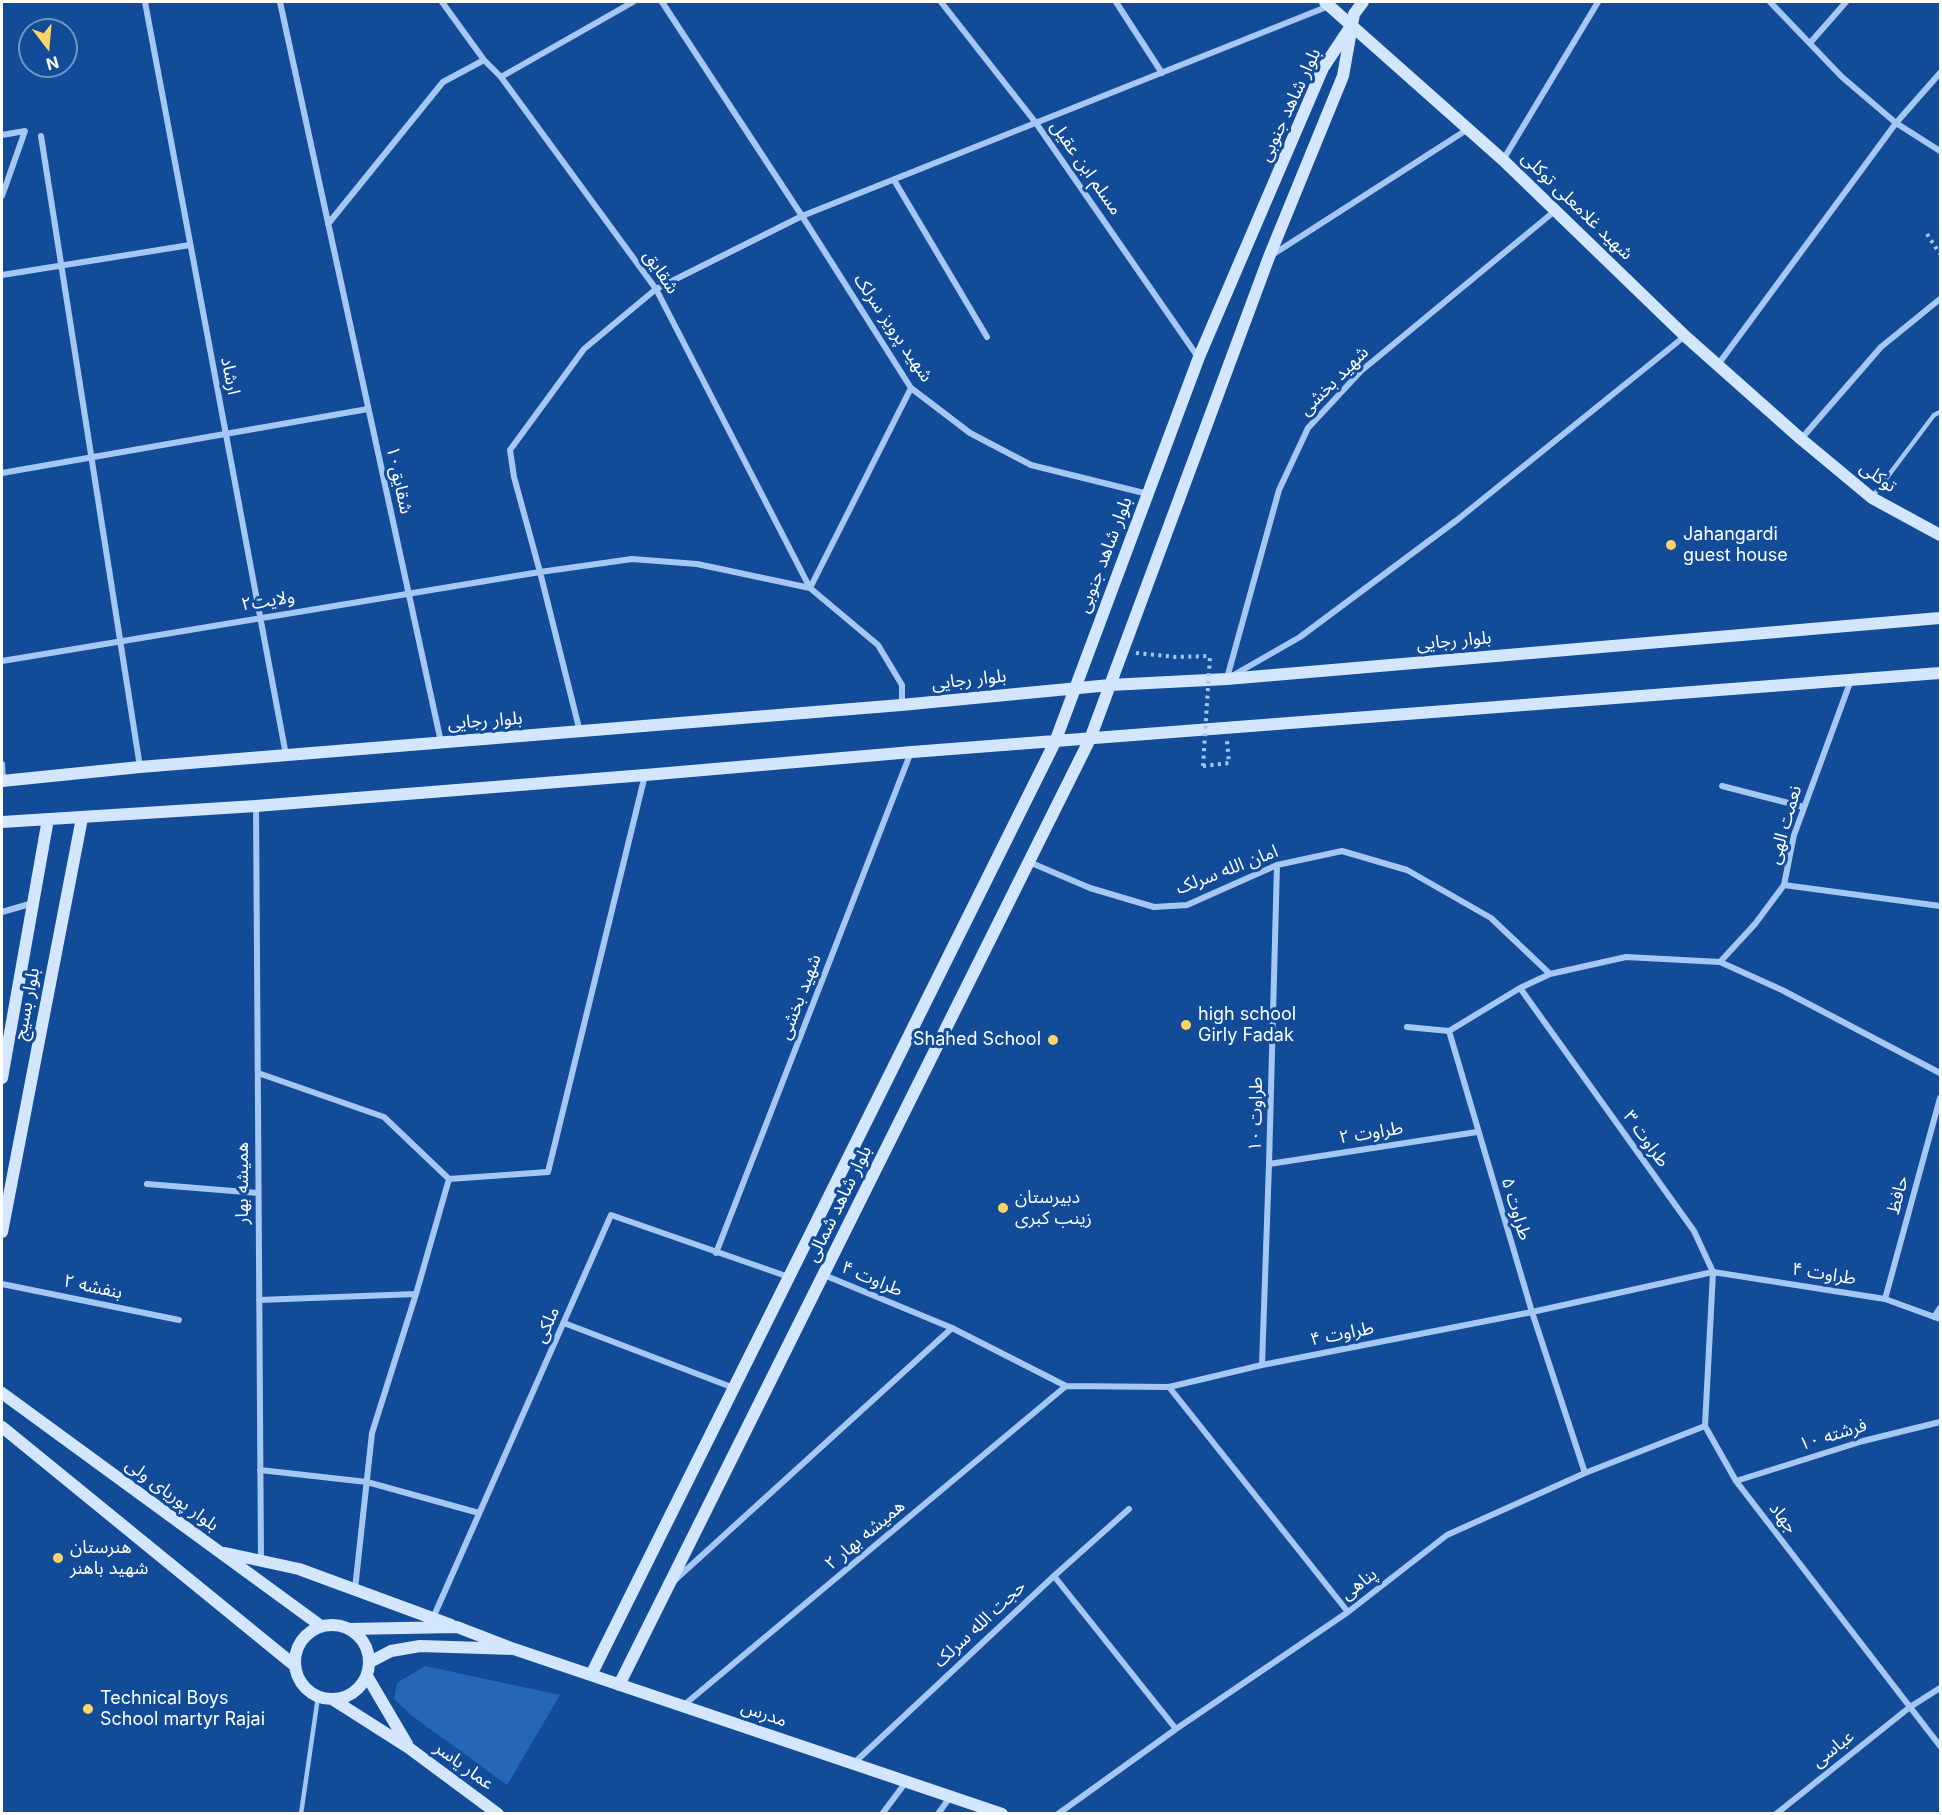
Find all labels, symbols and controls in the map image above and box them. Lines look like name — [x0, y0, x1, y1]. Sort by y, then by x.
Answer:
north arrow — [18, 18, 78, 78]
street label: بلوار شاهد جنوبی — [1254, 45, 1326, 165]
text: N — [44, 52, 61, 75]
street label: مسلم ابن عقیل — [1045, 117, 1127, 219]
street label: شهید غلامعلی توکلی — [1517, 147, 1637, 265]
street label: شقایق — [639, 246, 683, 298]
street label: شهید پرویز سرلک — [849, 270, 937, 386]
street label: شهید بخشی — [1295, 342, 1373, 420]
street label: ارشاد — [216, 355, 244, 397]
street label: شقایق۱۰ — [381, 444, 417, 516]
street label: توکلی — [1855, 457, 1901, 497]
street label: بلوار شاهد جنوبی — [1073, 494, 1137, 616]
place label: Jahangardi guest house — [1683, 524, 1788, 566]
marker: Jahangardi guest house — [1664, 538, 1678, 552]
street label: ولایت۲ — [240, 586, 296, 616]
street label: بلوار رجایی — [1416, 627, 1492, 655]
street label: بلوار رجایی — [931, 665, 1007, 695]
street label: بلوار رجایی — [447, 708, 523, 734]
street label: نعمت الهی — [1763, 783, 1807, 867]
street label: امان الله سرلک — [1173, 841, 1281, 899]
street label: شهید بخشی — [774, 951, 826, 1043]
street label: بلوار بسیج — [9, 966, 45, 1042]
place label: high school Girly Fadak — [1198, 1004, 1296, 1046]
marker: high school Girly Fadak — [1179, 1018, 1193, 1032]
place label: Shahed School — [913, 1029, 1041, 1051]
marker: Shahed School — [1046, 1033, 1060, 1047]
street label: طراوت ۱۰ — [1245, 1076, 1267, 1152]
street label: طراوت ۳ — [1618, 1107, 1674, 1171]
street label: طراوت ۲ — [1337, 1117, 1405, 1149]
street label: همیشه بهار — [232, 1142, 254, 1224]
street label: بلوار شاهد شمالی — [802, 1142, 876, 1266]
street label: حافظ — [1883, 1173, 1913, 1217]
street label: طراوت ۵ — [1496, 1175, 1536, 1243]
place label: دبیرستان زینب کبری — [1015, 1187, 1092, 1230]
marker: دبیرستان زینب کبری — [996, 1201, 1010, 1215]
street label: طراوت ۴ — [838, 1256, 906, 1302]
street label: طراوت ۴ — [1790, 1258, 1858, 1290]
street label: بنفشه ۲ — [62, 1270, 124, 1304]
street label: ملکی — [530, 1304, 564, 1346]
street label: طراوت ۴ — [1308, 1317, 1376, 1351]
street label: فرشته ۱۰ — [1796, 1414, 1870, 1456]
street label: بلوار پوریای ولی — [121, 1454, 223, 1536]
street label: همیشه بهار ۲ — [821, 1495, 909, 1575]
street label: جهاد — [1764, 1498, 1802, 1538]
place label: هنرستان شهید باهنر — [70, 1537, 148, 1580]
marker: هنرستان شهید باهنر — [51, 1551, 65, 1565]
street label: پناهی — [1336, 1563, 1382, 1605]
street label: حجت الله سرلک — [929, 1576, 1031, 1672]
place label: Technical Boys School martyr Rajai — [100, 1688, 265, 1730]
street label: مدرس — [738, 1696, 790, 1732]
marker: Technical Boys School martyr Rajai — [81, 1702, 95, 1716]
street label: عباسی — [1808, 1726, 1858, 1772]
street label: عمار یاسر — [430, 1737, 498, 1795]

